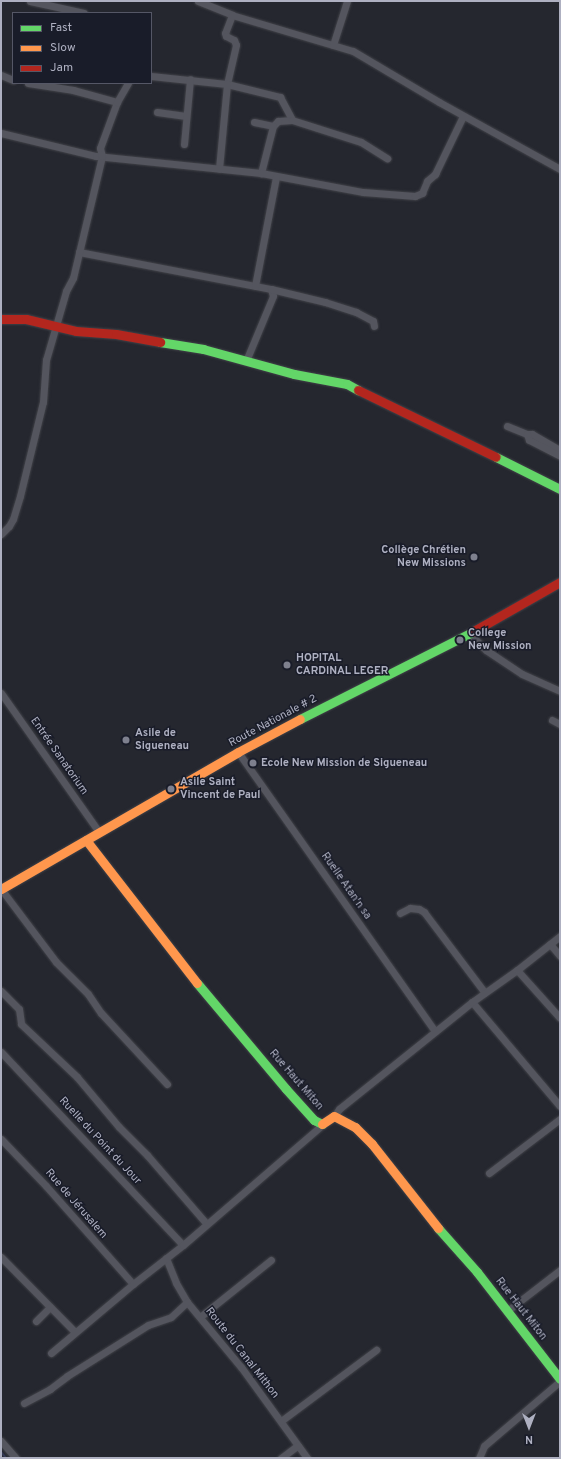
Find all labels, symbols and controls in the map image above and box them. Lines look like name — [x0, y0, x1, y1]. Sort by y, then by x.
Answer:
legend — [12, 12, 152, 84]
text: Fast — [50, 20, 72, 36]
text: Slow — [50, 40, 76, 56]
text: Jam — [50, 60, 73, 76]
place label: Collège Chrétien New Missions — [381, 544, 466, 570]
marker: Collège Chrétien New Missions — [469, 552, 479, 562]
place label: College New Mission — [468, 627, 532, 653]
marker: College New Mission — [455, 635, 465, 645]
place label: HOPITAL CARDINAL LEGER — [296, 652, 389, 678]
marker: HOPITAL CARDINAL LEGER — [281, 659, 293, 671]
street label: Route Nationale # 2 — [227, 692, 319, 750]
street label: Entrée Sanatorium — [27, 715, 91, 797]
place label: Asile de Sigueneau — [135, 727, 189, 753]
marker: Asile de Sigueneau — [120, 734, 132, 746]
place label: Ecole New Mission de Sigueneau — [261, 756, 427, 770]
marker: Ecole New Mission de Sigueneau — [248, 758, 258, 768]
place label: Asile Saint Vincent de Paul — [180, 776, 261, 802]
marker: Asile Saint Vincent de Paul — [165, 783, 177, 795]
street label: Ruelle Atan'n sa — [318, 850, 374, 922]
street label: Rue Haut Miton — [266, 1047, 326, 1113]
street label: Ruelle du Point du Jour — [56, 1095, 144, 1187]
street label: Rue de Jérusalem — [42, 1167, 110, 1241]
street label: Rue Haut Miton — [492, 1275, 550, 1343]
street label: Route du Canal Mithon — [202, 1305, 282, 1401]
north arrow — [509, 1407, 549, 1447]
text: N — [525, 1432, 533, 1446]

